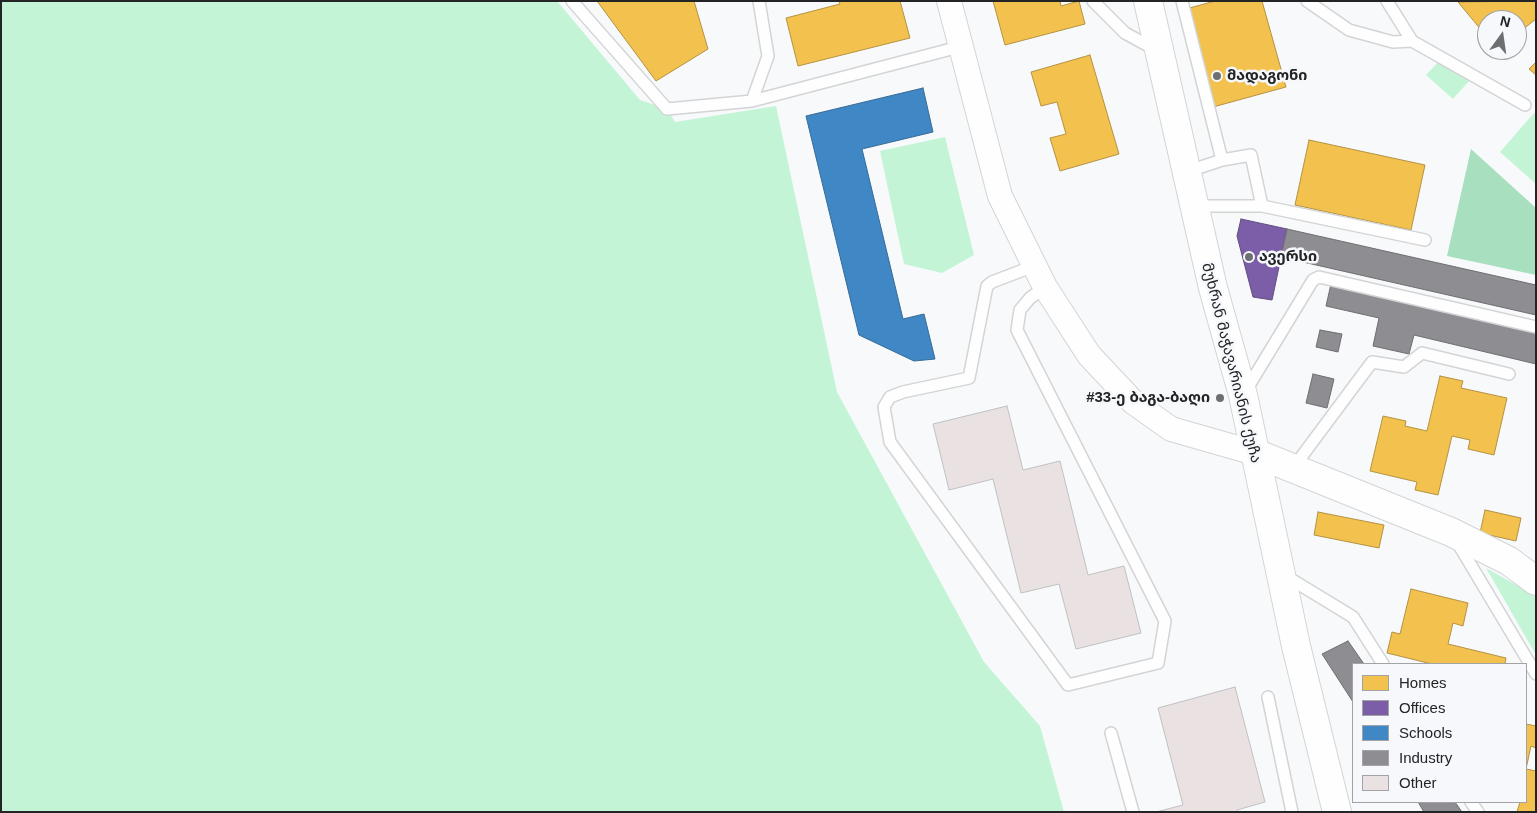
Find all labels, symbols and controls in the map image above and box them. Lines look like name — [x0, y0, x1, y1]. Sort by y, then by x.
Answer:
north arrow — [1477, 10, 1527, 60]
text: N — [1499, 12, 1512, 30]
place label: მადაგონი — [1227, 67, 1307, 85]
marker: მადაგონი — [1211, 70, 1223, 82]
place label: ავერსი — [1259, 248, 1317, 266]
marker: ავერსი — [1243, 251, 1255, 263]
street label: მუხრან მაჭავარიანის ქუჩა — [1197, 261, 1265, 465]
place label: #33-ე ბაგა-ბაღი — [1086, 389, 1210, 407]
marker: #33-ე ბაგა-ბაღი — [1214, 392, 1226, 404]
legend — [1352, 663, 1527, 803]
text: Homes — [1399, 674, 1447, 691]
text: Offices — [1399, 699, 1445, 716]
text: Schools — [1399, 724, 1452, 741]
text: Industry — [1399, 749, 1452, 766]
text: Other — [1399, 774, 1437, 791]

